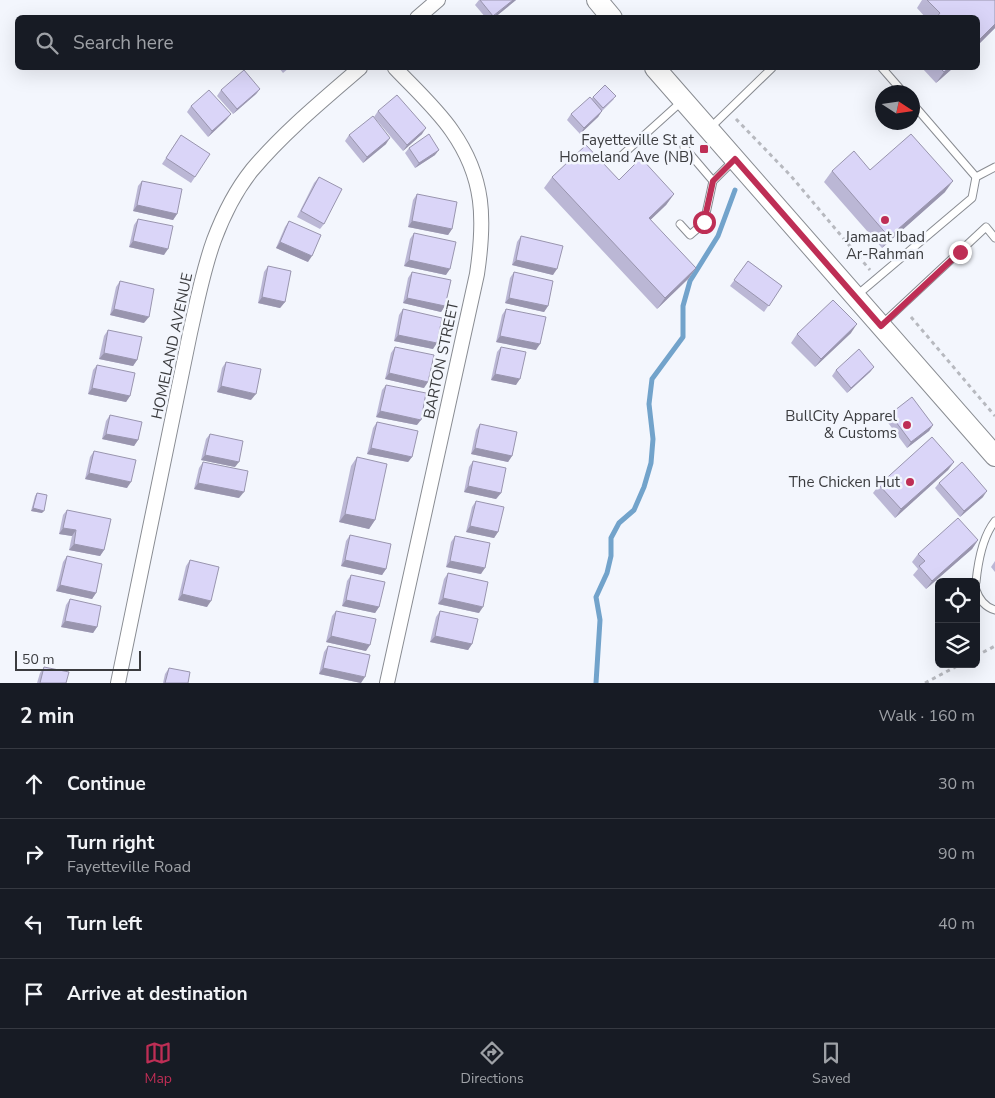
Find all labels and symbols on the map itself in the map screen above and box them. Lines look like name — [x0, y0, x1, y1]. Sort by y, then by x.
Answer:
north arrow — [875, 85, 920, 130]
place label: Fayetteville St at Homeland Ave (NB) — [559, 130, 695, 167]
marker: Fayetteville St at Homeland Ave (NB) — [698, 143, 710, 155]
route start — [693, 211, 716, 234]
marker: Jamaat Ibad Ar-Rahman — [879, 214, 891, 226]
place label: Jamaat Ibad Ar-Rahman — [844, 227, 925, 264]
route end — [949, 241, 972, 264]
street label: HOMELAND AVENUE — [147, 271, 197, 421]
street label: BARTON STREET — [419, 299, 463, 421]
place label: BullCity Apparel & Customs — [785, 406, 898, 443]
marker: BullCity Apparel & Customs — [901, 419, 913, 431]
place label: The Chicken Hut — [789, 472, 901, 492]
marker: The Chicken Hut — [904, 476, 916, 488]
scale bar — [15, 648, 141, 671]

